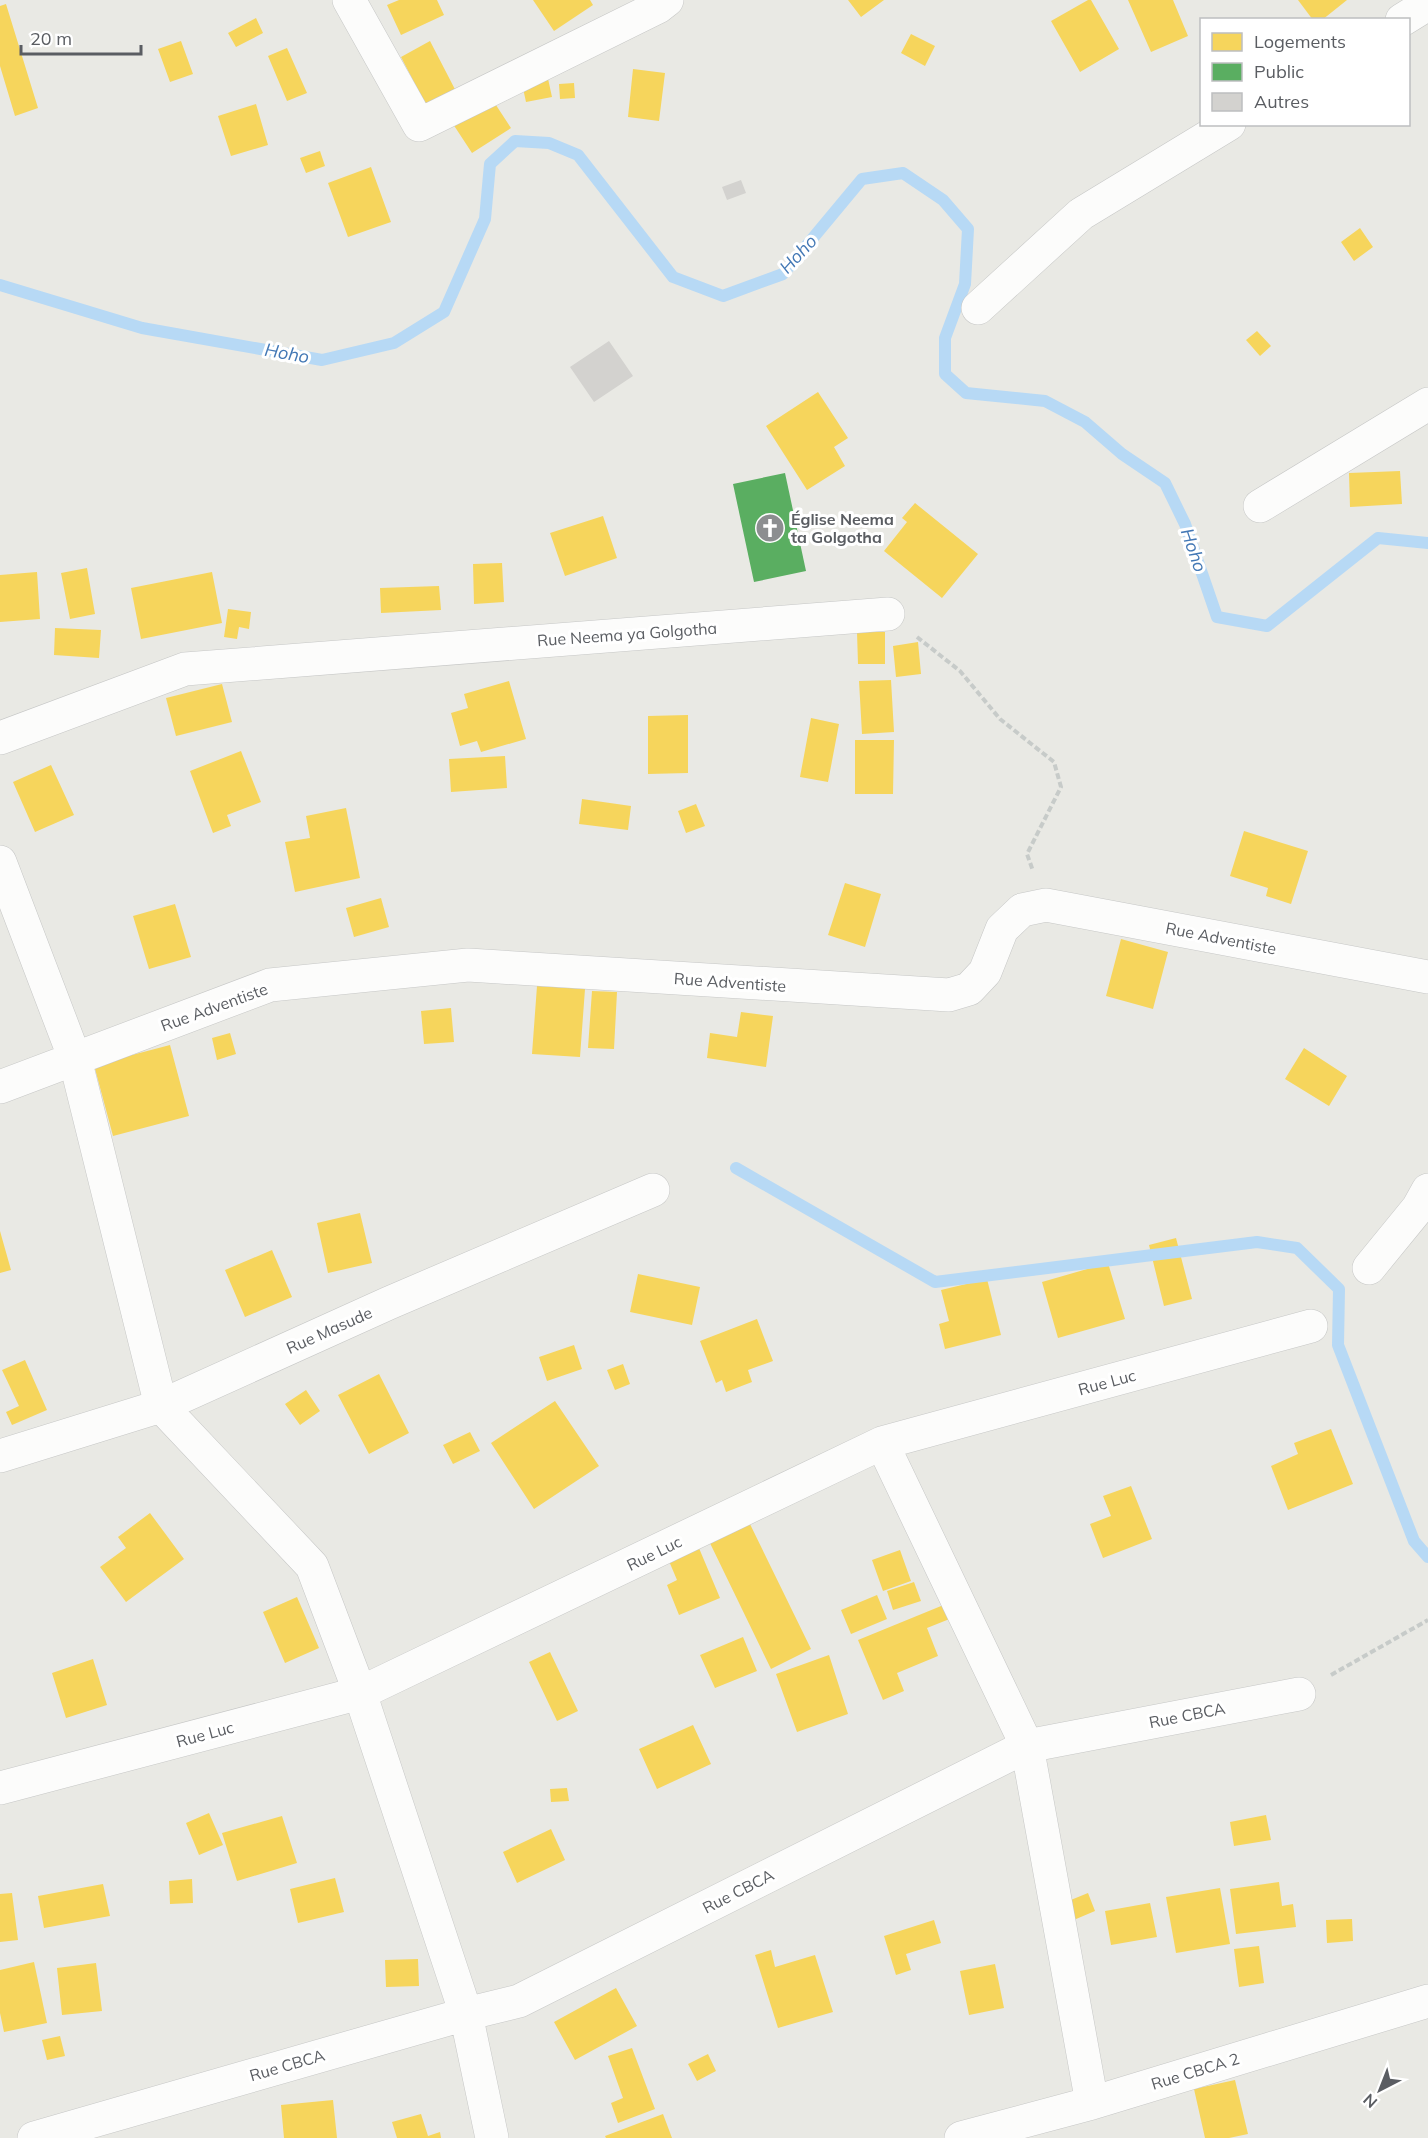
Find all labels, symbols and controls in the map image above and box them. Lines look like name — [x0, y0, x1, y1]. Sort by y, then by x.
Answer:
scale bar — [21, 18, 141, 56]
legend — [1200, 18, 1410, 126]
text: 20 m — [30, 27, 72, 50]
text: Logements — [1254, 30, 1346, 53]
text: Public — [1254, 60, 1304, 83]
text: Autres — [1254, 90, 1309, 113]
water label: Hoho — [774, 230, 822, 278]
water label: Hoho — [263, 338, 311, 368]
place label: Église Neema ta Golgotha — [791, 509, 894, 547]
church icon: Église Neema ta Golgotha — [754, 512, 786, 544]
water label: Hoho — [1176, 525, 1212, 575]
street label: Rue Neema ya Golgotha — [536, 618, 718, 650]
street label: Rue Adventiste — [1164, 917, 1278, 959]
street label: Rue Adventiste — [673, 968, 787, 996]
street label: Rue Adventiste — [158, 978, 270, 1036]
street label: Rue Masude — [283, 1302, 375, 1358]
street label: Rue Luc — [1076, 1365, 1138, 1399]
street label: Rue Luc — [623, 1531, 685, 1575]
street label: Rue CBCA — [1147, 1698, 1227, 1732]
street label: Rue Luc — [174, 1717, 236, 1751]
street label: Rue CBCA — [699, 1864, 777, 1917]
street label: Rue CBCA — [247, 2045, 327, 2085]
street label: Rue CBCA 2 — [1148, 2048, 1242, 2094]
north arrow — [1350, 2060, 1410, 2120]
text: N — [1359, 2090, 1381, 2113]

